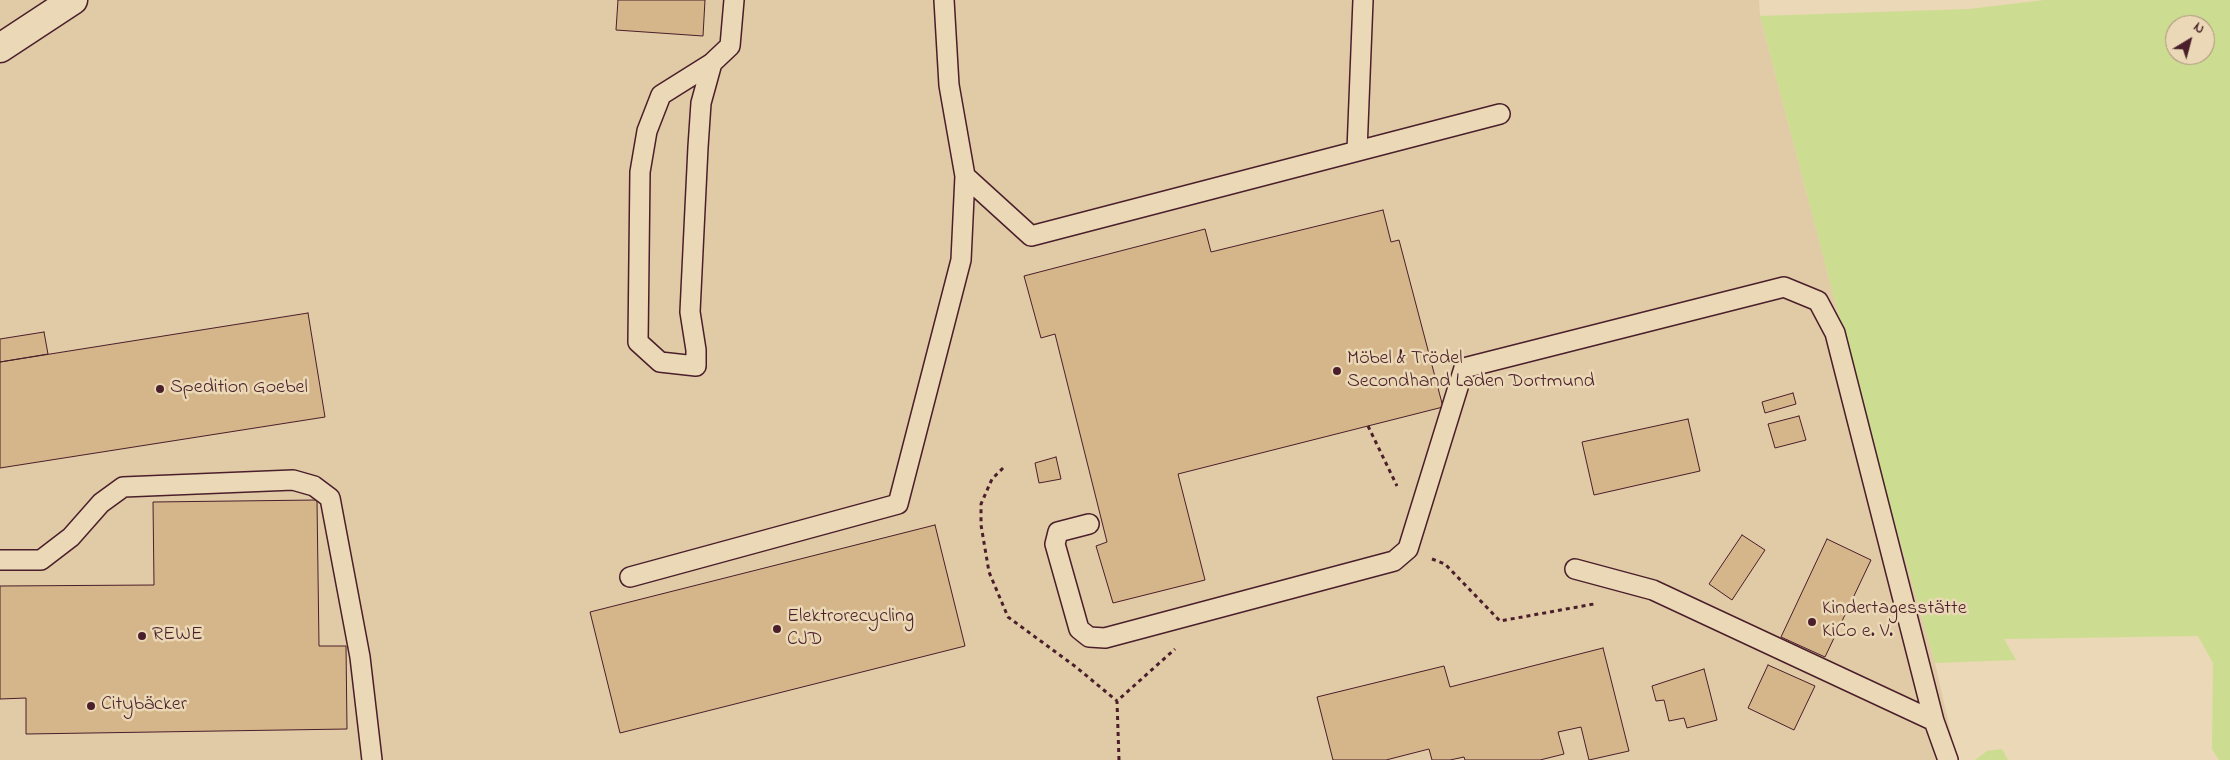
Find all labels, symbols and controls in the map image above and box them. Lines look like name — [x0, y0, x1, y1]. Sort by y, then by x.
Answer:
north arrow — [2165, 15, 2215, 65]
text: N — [2189, 17, 2209, 40]
place label: Möbel & Trödel Secondhand Laden Dortmund — [1347, 348, 1595, 395]
marker: Möbel & Trödel Secondhand Laden Dortmund — [1331, 365, 1343, 377]
place label: Spedition Goebel — [170, 377, 308, 401]
marker: Spedition Goebel — [154, 383, 166, 395]
place label: Kindertagesstätte KiCo e. V. — [1822, 598, 1967, 645]
place label: Elektrorecycling CJD — [787, 606, 914, 653]
marker: Kindertagesstätte KiCo e. V. — [1806, 616, 1818, 628]
marker: Elektrorecycling CJD — [771, 623, 783, 635]
place label: REWE — [152, 624, 203, 648]
marker: REWE — [136, 630, 148, 642]
place label: Citybäcker — [101, 694, 187, 718]
marker: Citybäcker — [85, 700, 97, 712]

